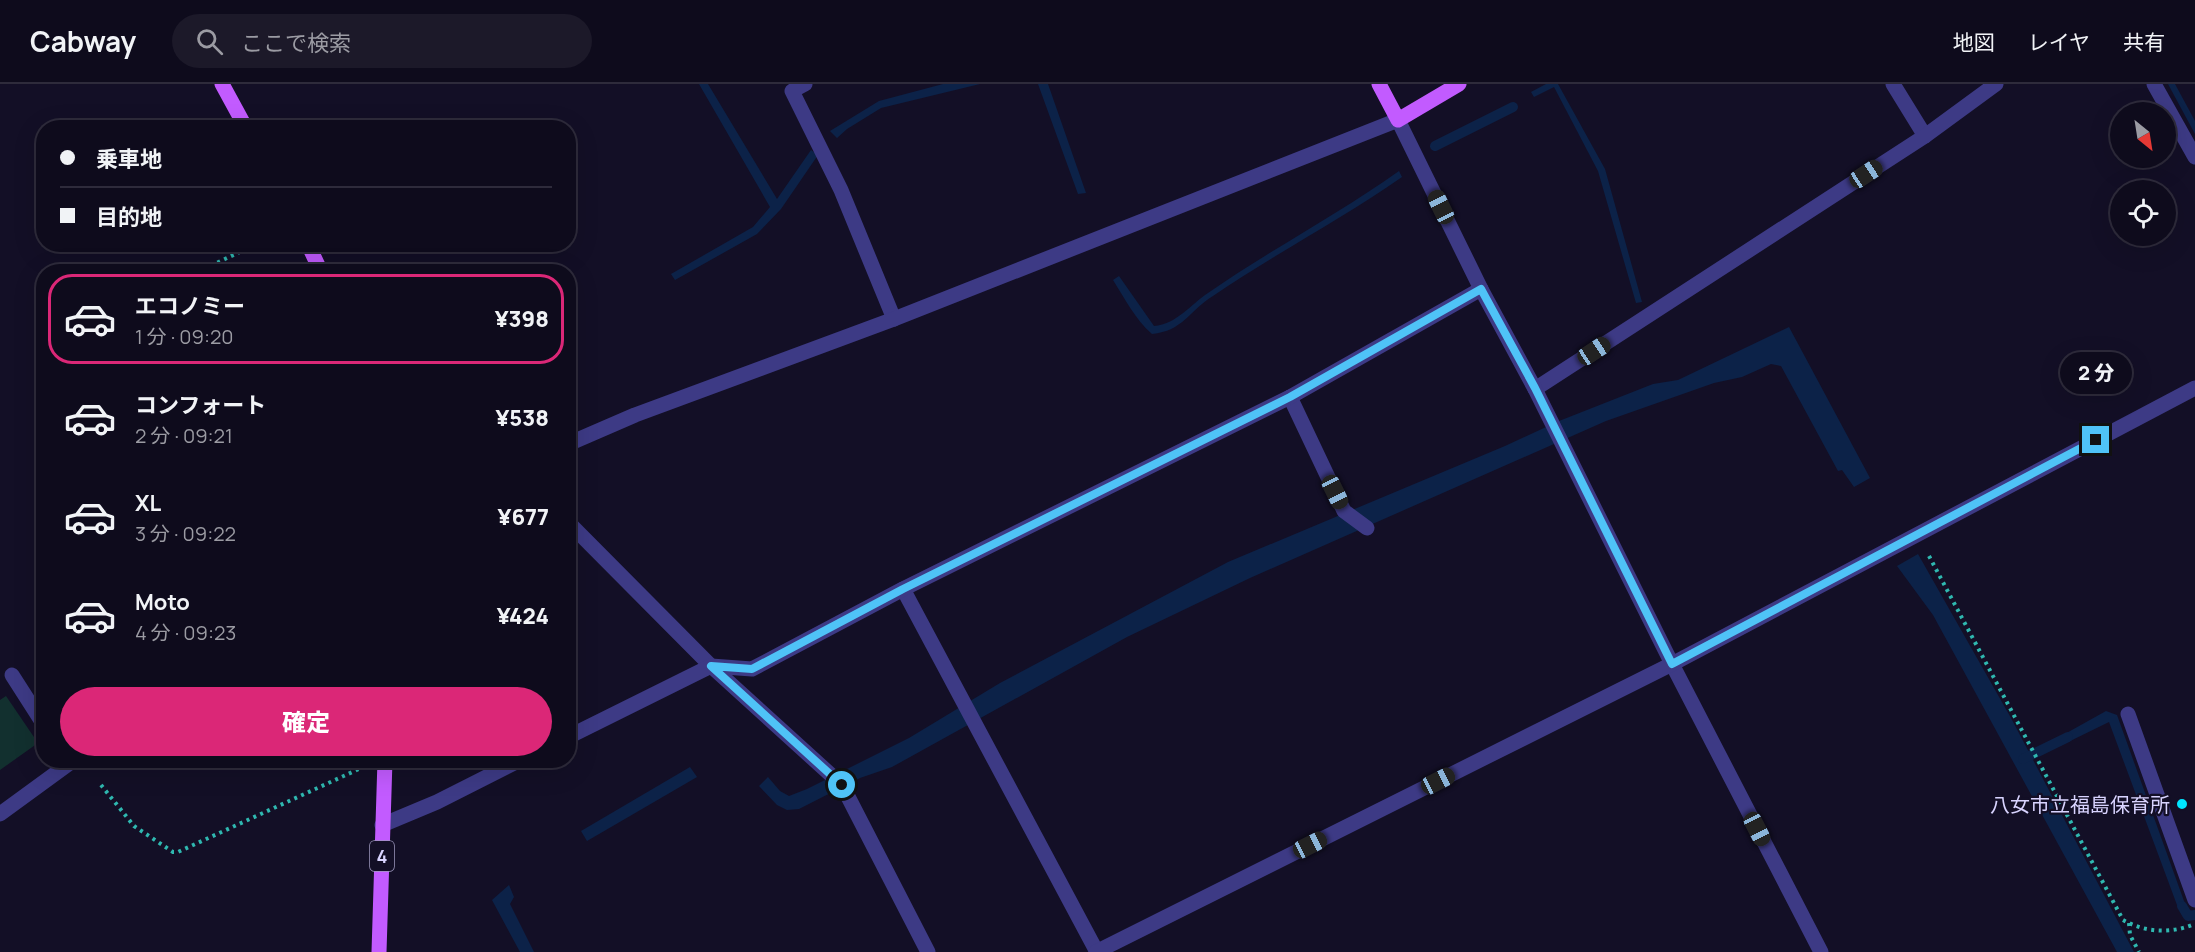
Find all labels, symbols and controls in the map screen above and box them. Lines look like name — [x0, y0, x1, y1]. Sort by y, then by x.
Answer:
search box — [172, 14, 592, 68]
text: Cabway — [30, 22, 136, 60]
icon: search — [193, 25, 226, 58]
text: ここで検索 — [241, 28, 351, 58]
text: 地図 — [1953, 28, 1995, 56]
text: レイヤ — [2028, 28, 2090, 56]
text: 共有 — [2123, 28, 2165, 56]
north arrow — [2110, 102, 2176, 168]
map controls — [2110, 102, 2176, 246]
text: 乗車地 — [96, 144, 162, 174]
car — [1846, 157, 1886, 191]
button: locate — [2110, 180, 2176, 246]
car — [1425, 187, 1457, 227]
text: 目的地 — [96, 202, 162, 232]
text: エコノミー — [135, 291, 245, 321]
icon: car — [63, 292, 117, 346]
text: ¥398 — [495, 304, 549, 334]
text: 1 分 · 09:20 — [135, 323, 234, 350]
car — [1574, 334, 1614, 368]
callout: 2 分 — [2060, 353, 2132, 395]
text: 2 分 — [2078, 359, 2114, 386]
text: コンフォート — [135, 390, 266, 420]
icon: car — [63, 391, 117, 445]
text: ¥538 — [495, 403, 549, 433]
text: 2 分 · 09:21 — [135, 422, 233, 449]
route end — [2082, 426, 2109, 453]
car — [1319, 472, 1351, 512]
text: XL — [135, 488, 161, 518]
icon: car — [63, 490, 117, 544]
text: ¥677 — [498, 502, 549, 532]
text: 3 分 · 09:22 — [135, 520, 236, 547]
text: Moto — [135, 587, 190, 617]
icon: car — [63, 589, 117, 643]
text: ¥424 — [497, 601, 549, 631]
text: 4 分 · 09:23 — [135, 619, 236, 646]
button: 確定 — [60, 687, 552, 756]
car — [1418, 765, 1458, 797]
route start — [828, 771, 855, 798]
place label: 八女市立福島保育所 — [1990, 791, 2170, 818]
marker: 八女市立福島保育所 — [2175, 797, 2189, 811]
car — [1741, 809, 1773, 849]
car — [1290, 829, 1330, 861]
road number: 4 — [370, 841, 394, 871]

